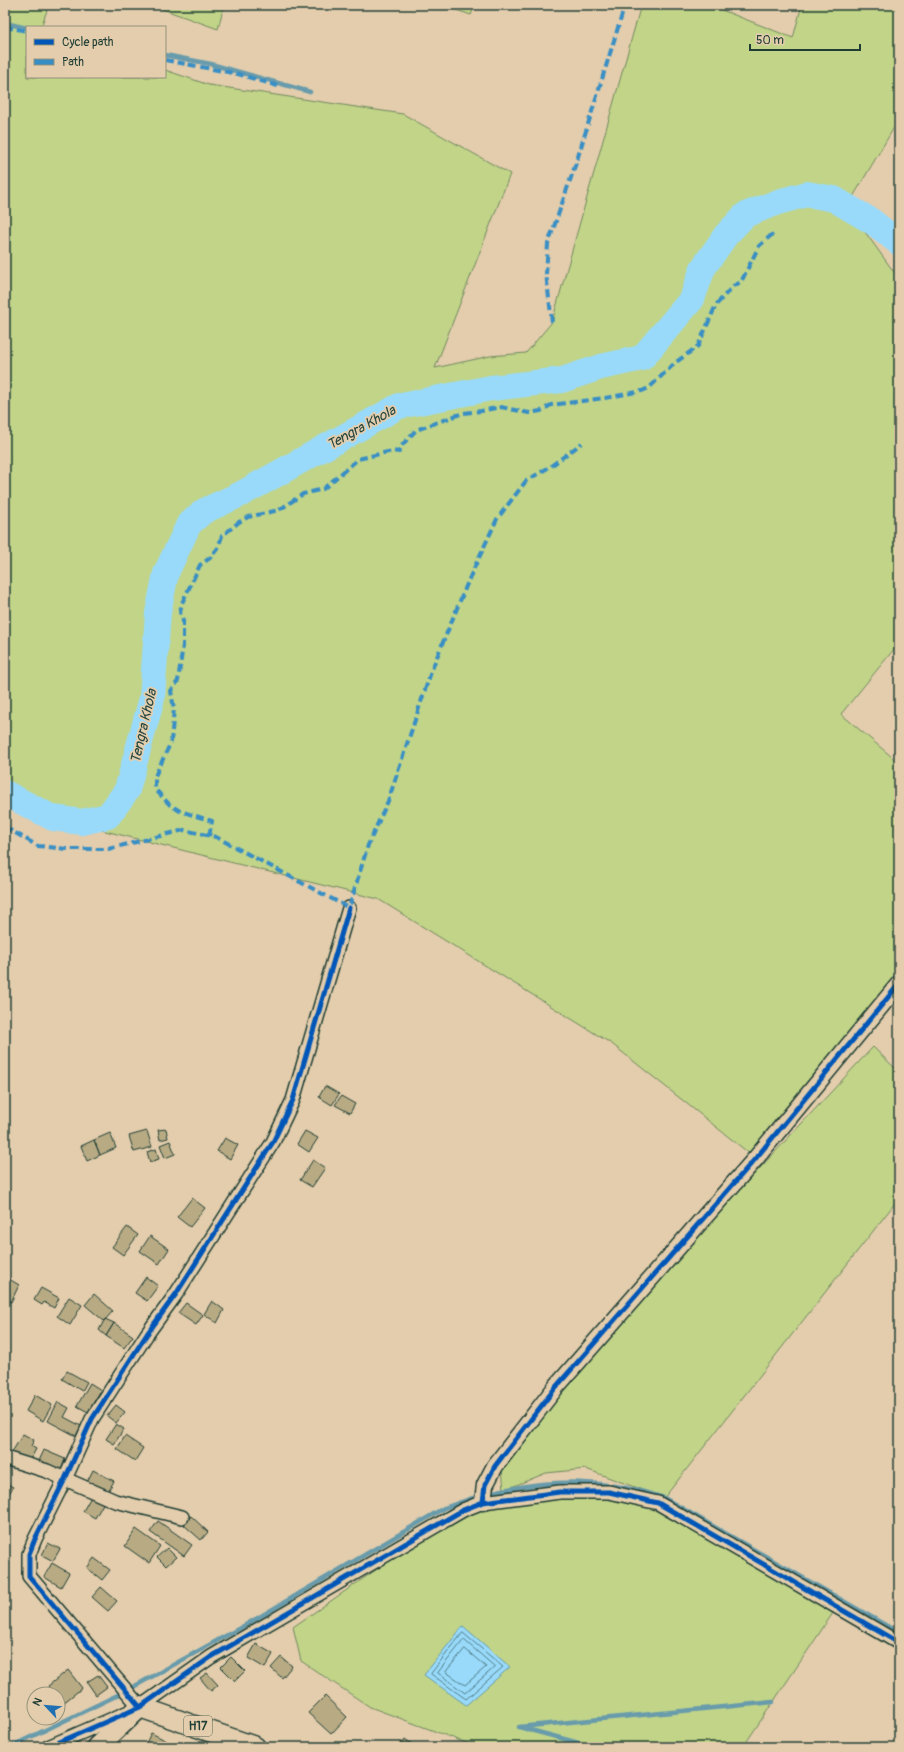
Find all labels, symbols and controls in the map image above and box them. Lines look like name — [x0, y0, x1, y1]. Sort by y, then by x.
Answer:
legend — [26, 26, 166, 78]
scale bar — [750, 26, 860, 52]
text: 50 m — [756, 33, 784, 48]
text: Cycle path — [62, 35, 114, 50]
text: Path — [62, 55, 84, 70]
water label: Tengra Khola — [324, 401, 400, 453]
water label: Tengra Khola — [127, 686, 161, 765]
north arrow — [26, 1686, 66, 1726]
text: N — [30, 1695, 45, 1708]
road number: H17 — [184, 1716, 212, 1736]

